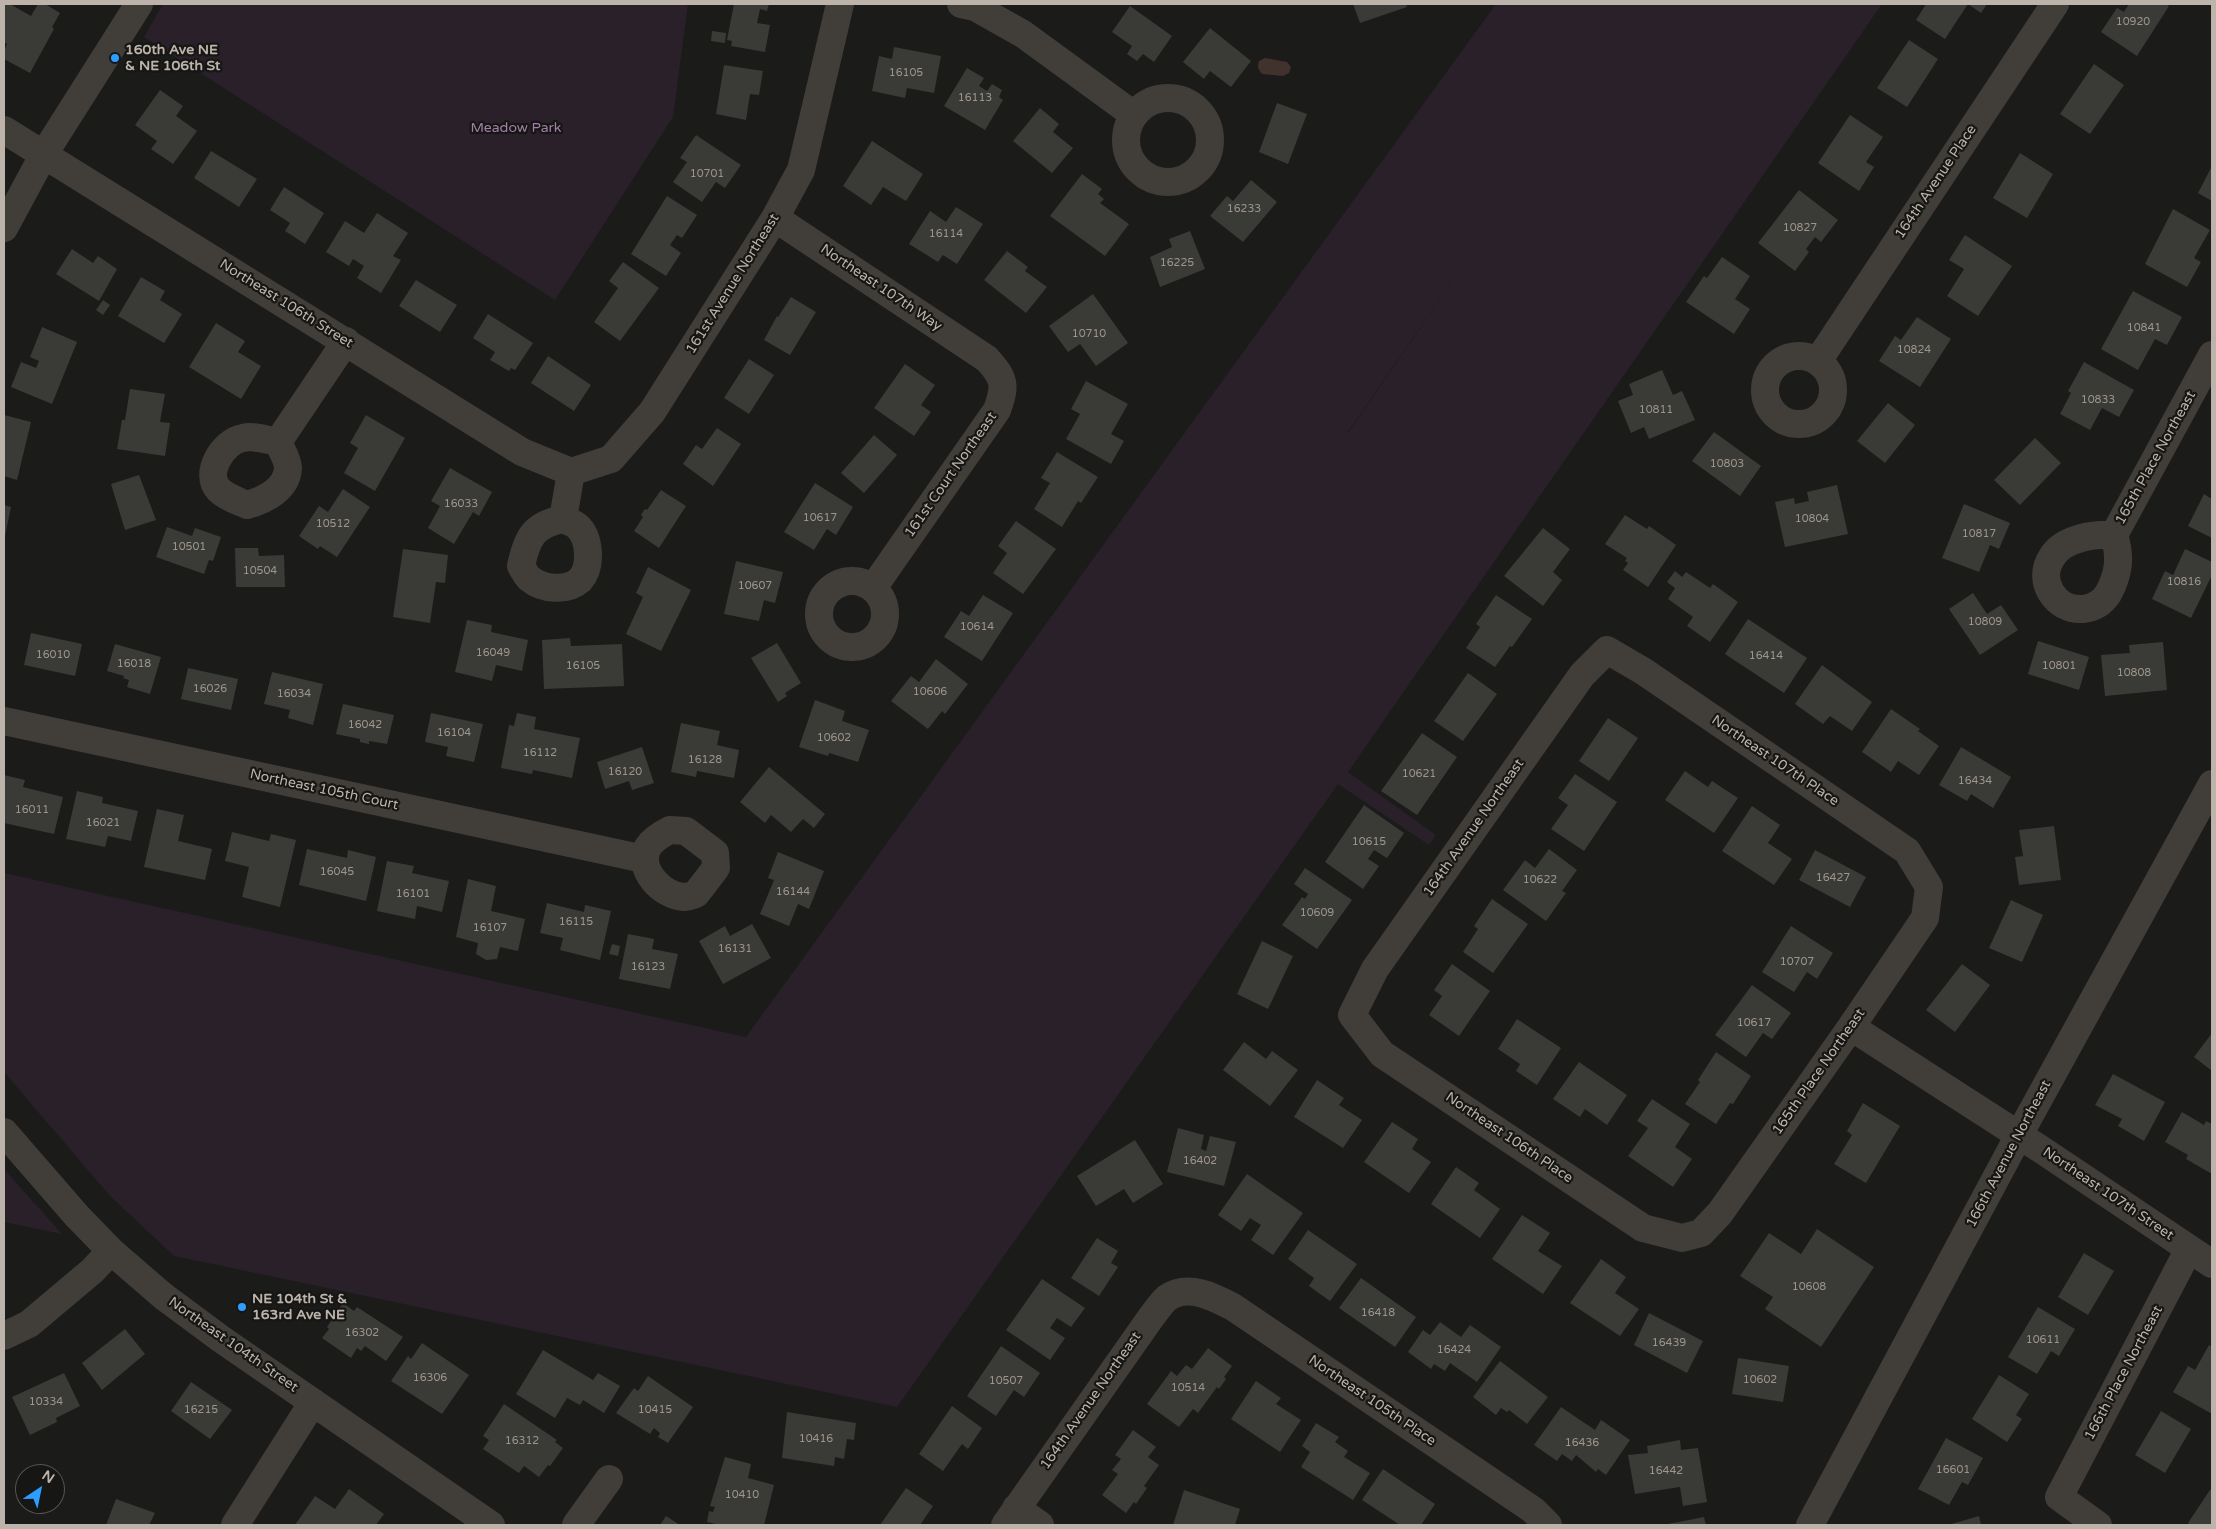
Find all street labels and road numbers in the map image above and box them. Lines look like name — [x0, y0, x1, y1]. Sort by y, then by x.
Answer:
street label: 164th Avenue Place — [1892, 122, 1980, 242]
street label: 161st Avenue Northeast — [683, 211, 783, 357]
street label: Northeast 107th Way — [817, 241, 945, 335]
street label: Northeast 106th Street — [216, 256, 356, 352]
street label: 165th Place Northeast — [2112, 388, 2200, 528]
street label: 161st Court Northeast — [901, 409, 1001, 541]
street label: Northeast 107th Place — [1708, 712, 1842, 810]
street label: 164th Avenue Northeast — [1420, 756, 1528, 900]
street label: Northeast 105th Court — [248, 766, 400, 814]
street label: 165th Place Northeast — [1769, 1006, 1869, 1138]
street label: 166th Avenue Northeast — [1963, 1078, 2055, 1230]
street label: Northeast 106th Place — [1442, 1089, 1576, 1187]
street label: Northeast 107th Street — [2039, 1144, 2177, 1244]
street label: Northeast 104th Street — [165, 1294, 301, 1396]
street label: 166th Place Northeast — [2081, 1303, 2167, 1443]
street label: 164th Avenue Northeast — [1037, 1329, 1145, 1473]
street label: Northeast 105th Place — [1305, 1352, 1439, 1450]

